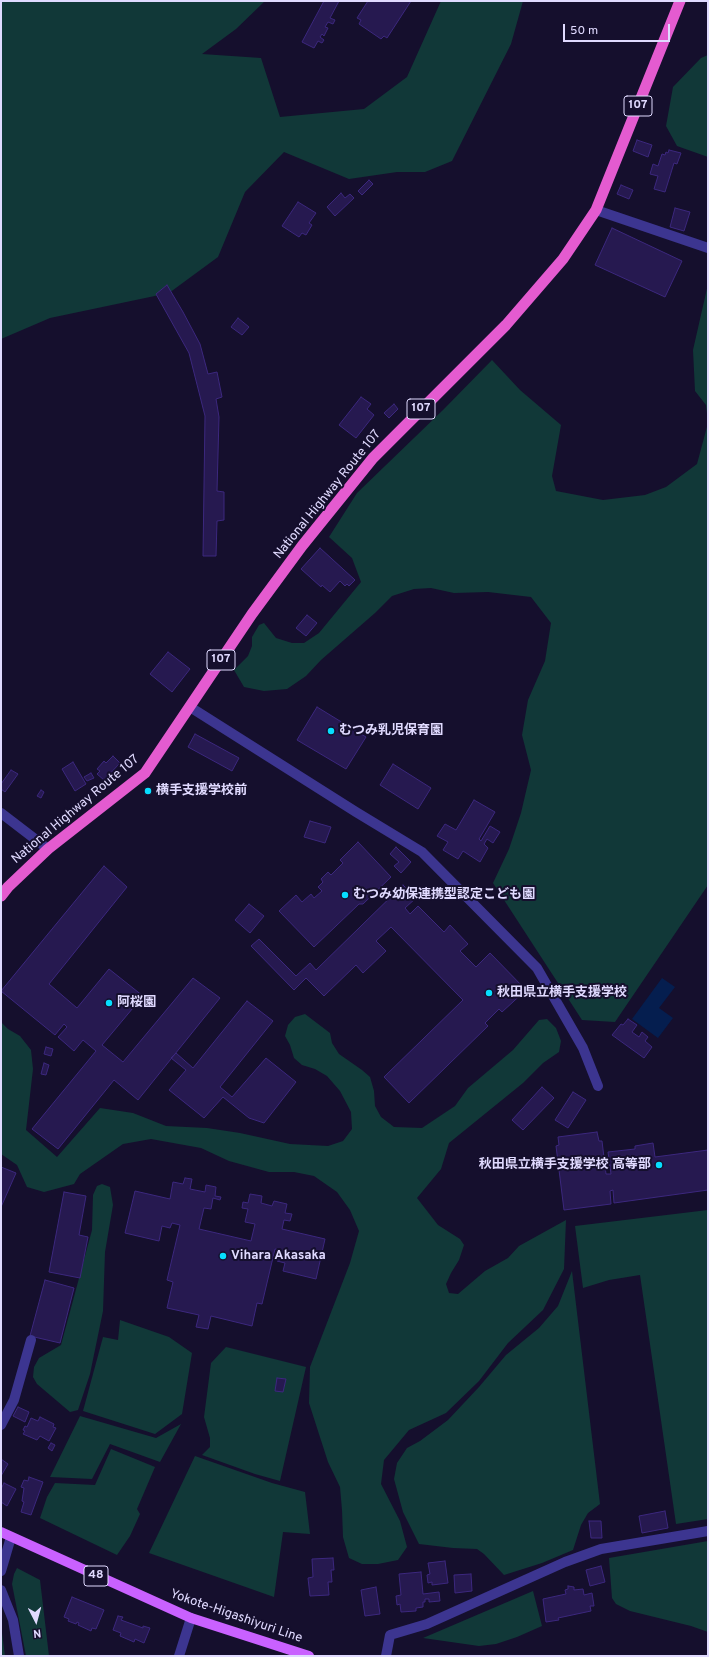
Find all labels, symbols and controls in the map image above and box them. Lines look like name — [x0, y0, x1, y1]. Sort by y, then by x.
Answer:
scale bar — [565, 16, 672, 42]
text: 50 m — [570, 23, 598, 39]
road number: 107 — [624, 96, 652, 116]
road number: 107 — [407, 399, 435, 419]
street label: National Highway Route 107 — [271, 427, 385, 563]
road number: 107 — [207, 650, 235, 670]
place label: むつみ乳児保育園 — [339, 723, 443, 739]
marker: むつみ乳児保育園 — [326, 726, 336, 736]
street label: National Highway Route 107 — [9, 752, 143, 868]
place label: 横手支援学校前 — [156, 783, 247, 799]
marker: 横手支援学校前 — [143, 786, 153, 796]
place label: むつみ幼保連携型認定こども園 — [353, 887, 535, 903]
marker: むつみ幼保連携型認定こども園 — [340, 890, 350, 900]
place label: 秋田県立横手支援学校 — [497, 985, 627, 1001]
marker: 秋田県立横手支援学校 — [484, 988, 494, 998]
place label: 阿桜園 — [117, 995, 156, 1011]
marker: 阿桜園 — [104, 998, 114, 1008]
place label: 秋田県立横手支援学校 高等部 — [479, 1157, 651, 1173]
marker: 秋田県立横手支援学校 高等部 — [654, 1160, 664, 1170]
place label: Vihara Akasaka — [231, 1248, 326, 1264]
marker: Vihara Akasaka — [218, 1251, 228, 1261]
road number: 48 — [84, 1566, 108, 1586]
street label: Yokote-Higashiyuri Line — [168, 1587, 304, 1647]
north arrow — [16, 1601, 56, 1641]
text: N — [33, 1626, 42, 1640]

